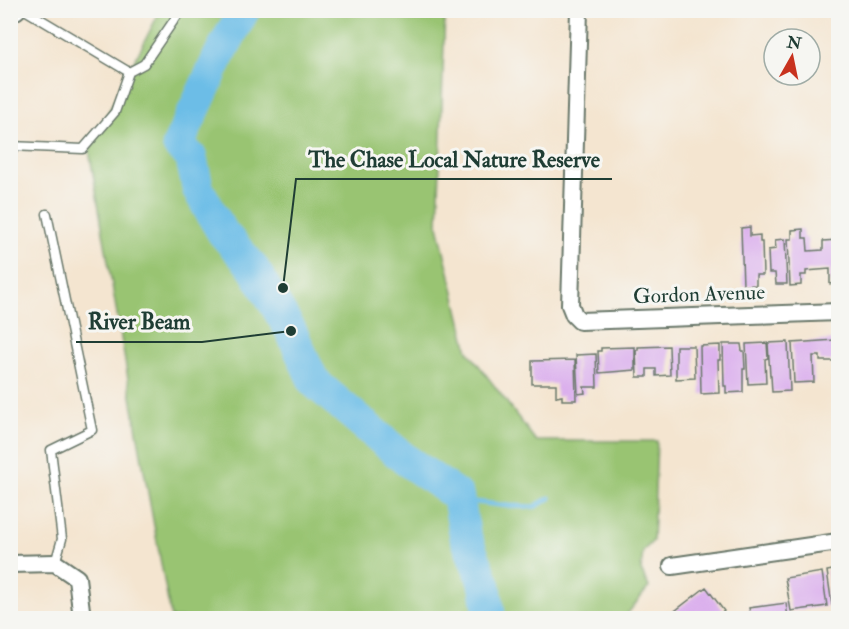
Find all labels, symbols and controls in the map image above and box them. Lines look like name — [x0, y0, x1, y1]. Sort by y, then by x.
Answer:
north arrow — [762, 27, 822, 87]
text: N — [785, 32, 803, 54]
callout: The Chase Local Nature Reserve — [296, 139, 612, 179]
text: The Chase Local Nature Reserve — [307, 146, 601, 174]
street label: Gordon Avenue — [633, 279, 766, 310]
callout: River Beam — [76, 302, 202, 342]
text: River Beam — [88, 308, 191, 336]

